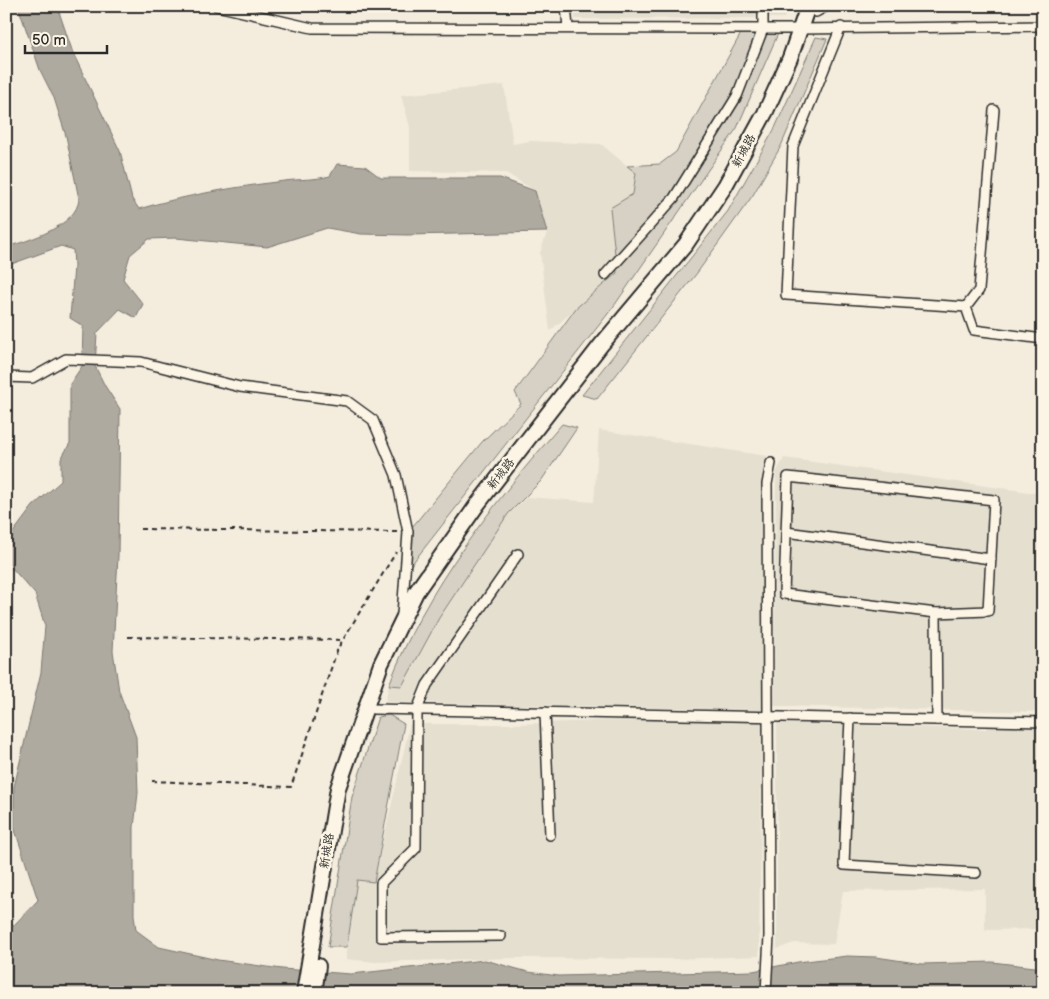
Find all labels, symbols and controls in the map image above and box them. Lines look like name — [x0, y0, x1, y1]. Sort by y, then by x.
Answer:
scale bar — [25, 22, 108, 54]
text: 50 m — [32, 31, 66, 50]
street label: 新城路 — [729, 132, 759, 170]
street label: 新城路 — [484, 455, 518, 493]
street label: 新城路 — [317, 832, 337, 870]

